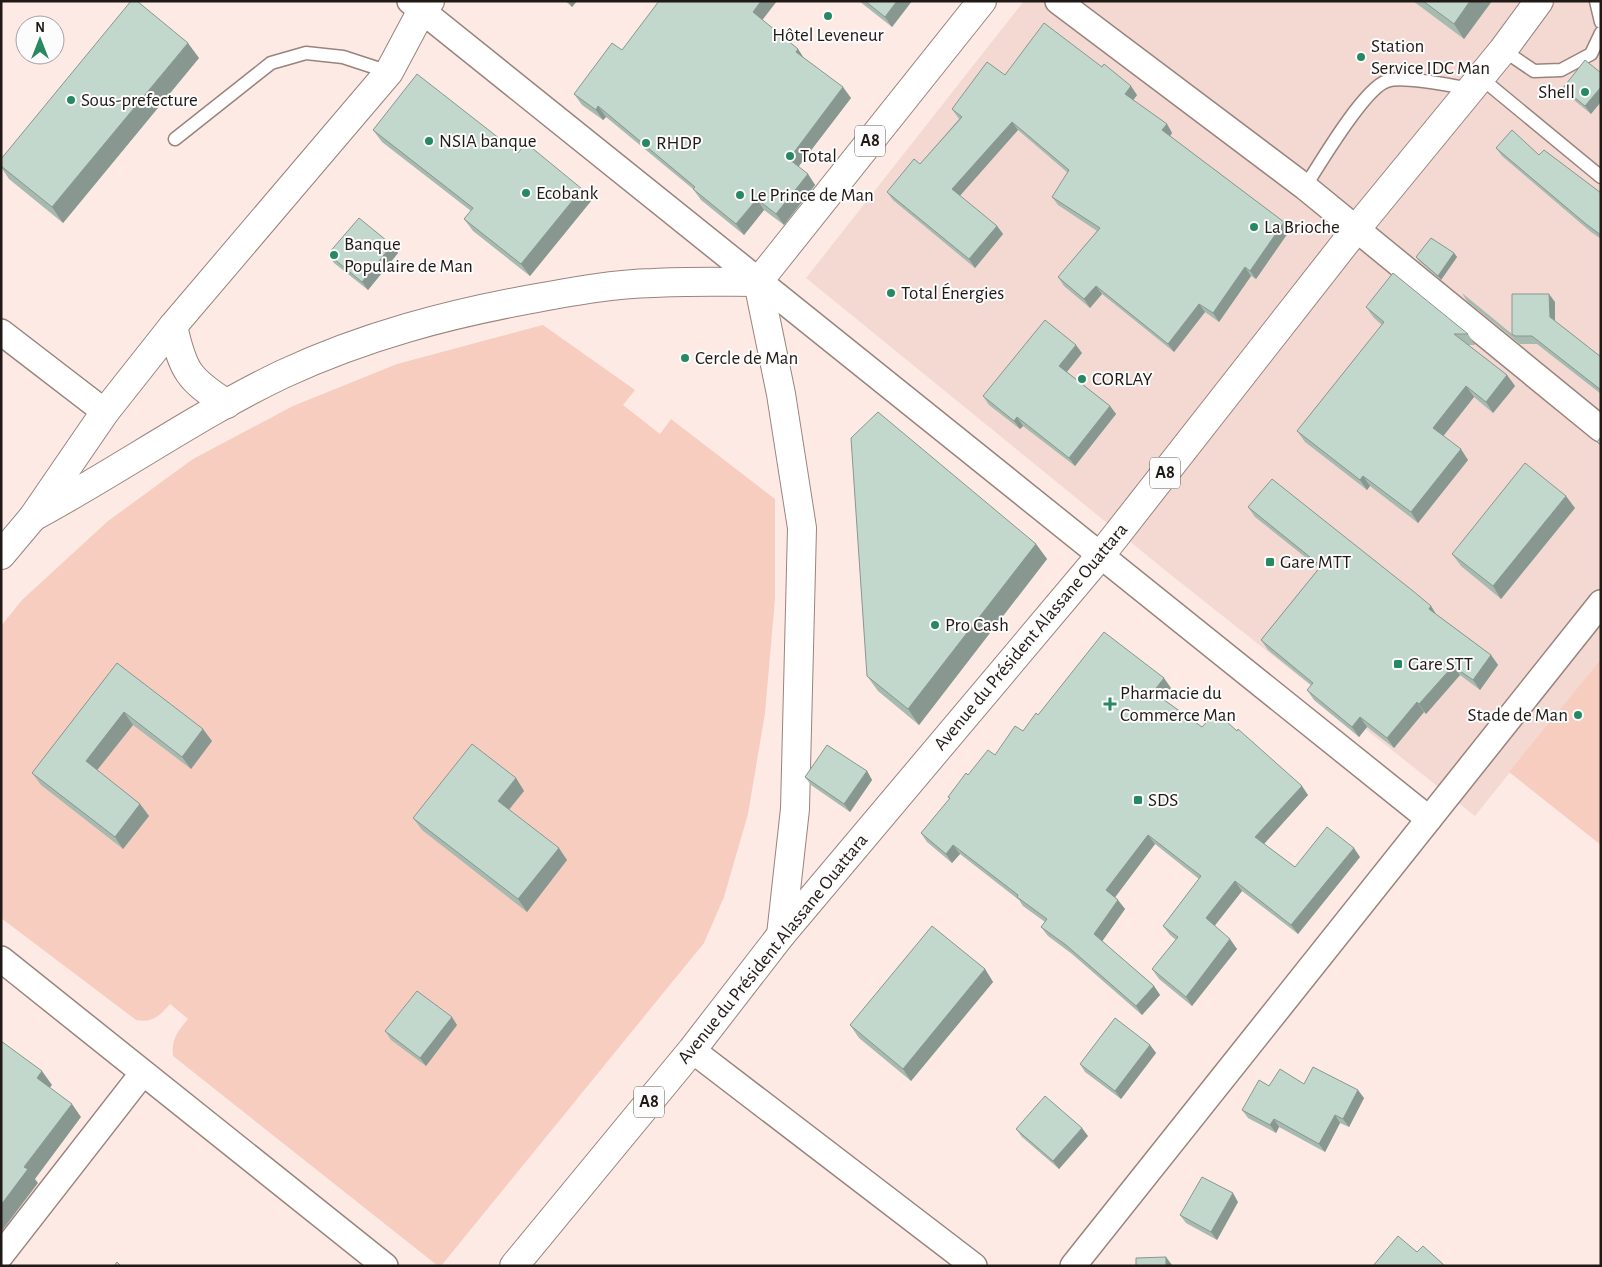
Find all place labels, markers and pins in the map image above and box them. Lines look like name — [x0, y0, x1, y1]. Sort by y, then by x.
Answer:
marker: Hôtel Leveneur — [822, 10, 834, 22]
place label: Hôtel Leveneur — [772, 26, 884, 45]
place label: Station Service IDC Man — [1371, 37, 1490, 78]
marker: Station Service IDC Man — [1355, 51, 1367, 63]
place label: Shell — [1538, 83, 1575, 102]
marker: Shell — [1579, 86, 1591, 98]
place label: Sous-prefecture — [81, 91, 198, 110]
marker: Sous-prefecture — [65, 94, 77, 106]
place label: NSIA banque — [439, 132, 536, 151]
place label: RHDP — [656, 134, 702, 153]
marker: NSIA banque — [423, 135, 435, 147]
marker: RHDP — [640, 137, 652, 149]
place label: Total — [800, 147, 837, 166]
marker: Total — [784, 150, 796, 162]
place label: Ecobank — [536, 184, 598, 203]
place label: Le Prince de Man — [750, 186, 874, 205]
marker: Ecobank — [520, 187, 532, 199]
marker: Le Prince de Man — [734, 189, 746, 201]
place label: La Brioche — [1264, 218, 1340, 237]
marker: La Brioche — [1248, 221, 1260, 233]
place label: Banque Populaire de Man — [344, 235, 473, 276]
marker: Banque Populaire de Man — [328, 249, 340, 261]
place label: Total Énergies — [901, 282, 1004, 303]
marker: Total Énergies — [885, 287, 897, 299]
place label: Cercle de Man — [695, 349, 798, 368]
marker: Cercle de Man — [679, 352, 691, 364]
place label: CORLAY — [1092, 370, 1152, 389]
marker: CORLAY — [1076, 373, 1088, 385]
place label: Gare MTT — [1280, 553, 1351, 572]
marker: Gare MTT — [1264, 556, 1276, 568]
place label: Pro Cash — [945, 616, 1009, 635]
marker: Pro Cash — [929, 619, 941, 631]
place label: Gare STT — [1408, 655, 1473, 674]
marker: Gare STT — [1392, 658, 1404, 670]
place label: Pharmacie du Commerce Man — [1120, 684, 1236, 725]
marker: Pharmacie du Commerce Man — [1104, 698, 1116, 710]
place label: Stade de Man — [1468, 706, 1568, 725]
marker: Stade de Man — [1572, 709, 1584, 721]
place label: SDS — [1148, 791, 1178, 810]
marker: SDS — [1132, 794, 1144, 806]

